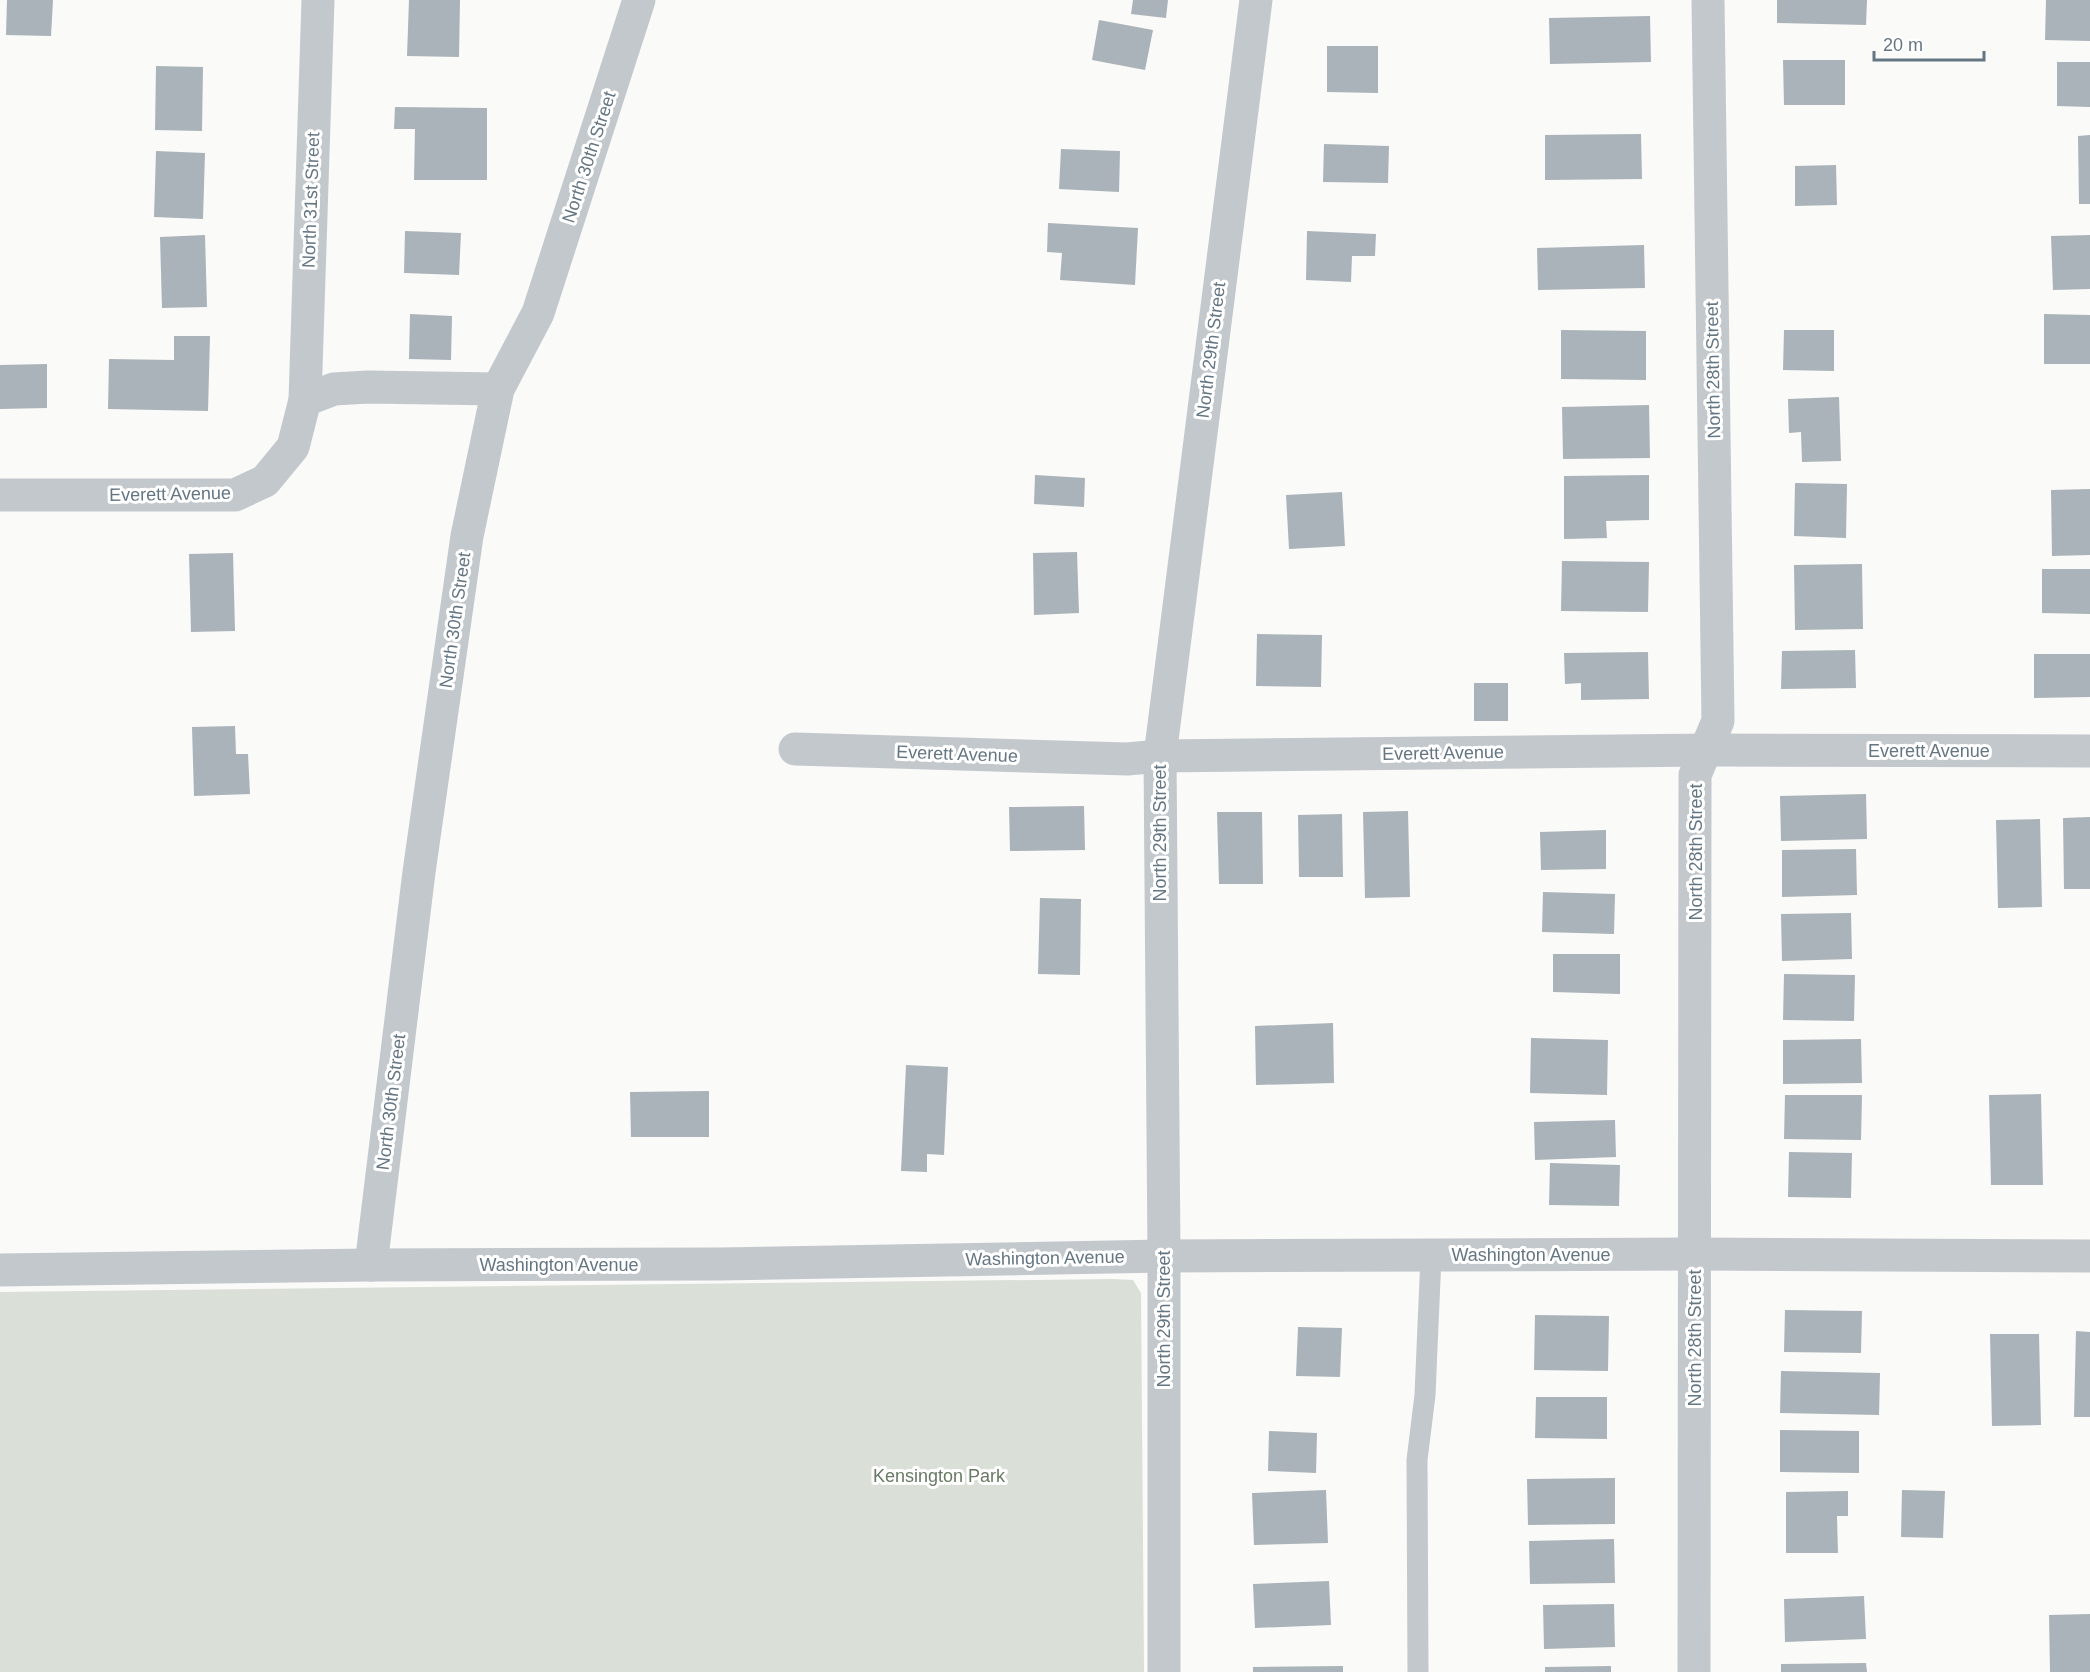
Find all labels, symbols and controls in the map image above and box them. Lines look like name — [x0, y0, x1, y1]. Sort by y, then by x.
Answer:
scale bar — [1874, 24, 1984, 62]
text: 20 m — [1883, 35, 1923, 55]
street label: North 30th Street — [558, 89, 620, 225]
street label: North 31st Street — [299, 132, 323, 268]
street label: North 29th Street — [1193, 281, 1229, 419]
street label: North 28th Street — [1702, 301, 1724, 439]
street label: Everett Avenue — [109, 483, 231, 505]
street label: North 30th Street — [436, 551, 474, 689]
street label: Everett Avenue — [1868, 741, 1990, 761]
street label: Everett Avenue — [896, 742, 1018, 766]
street label: Everett Avenue — [1382, 742, 1504, 764]
street label: North 29th Street — [1150, 764, 1170, 902]
street label: North 28th Street — [1686, 783, 1706, 921]
street label: North 30th Street — [373, 1033, 409, 1171]
street label: Washington Avenue — [1451, 1245, 1611, 1265]
street label: Washington Avenue — [965, 1247, 1125, 1269]
street label: North 29th Street — [1154, 1250, 1174, 1388]
street label: Washington Avenue — [479, 1255, 639, 1275]
street label: North 28th Street — [1685, 1269, 1705, 1407]
park label: Kensington Park — [873, 1466, 1006, 1486]

